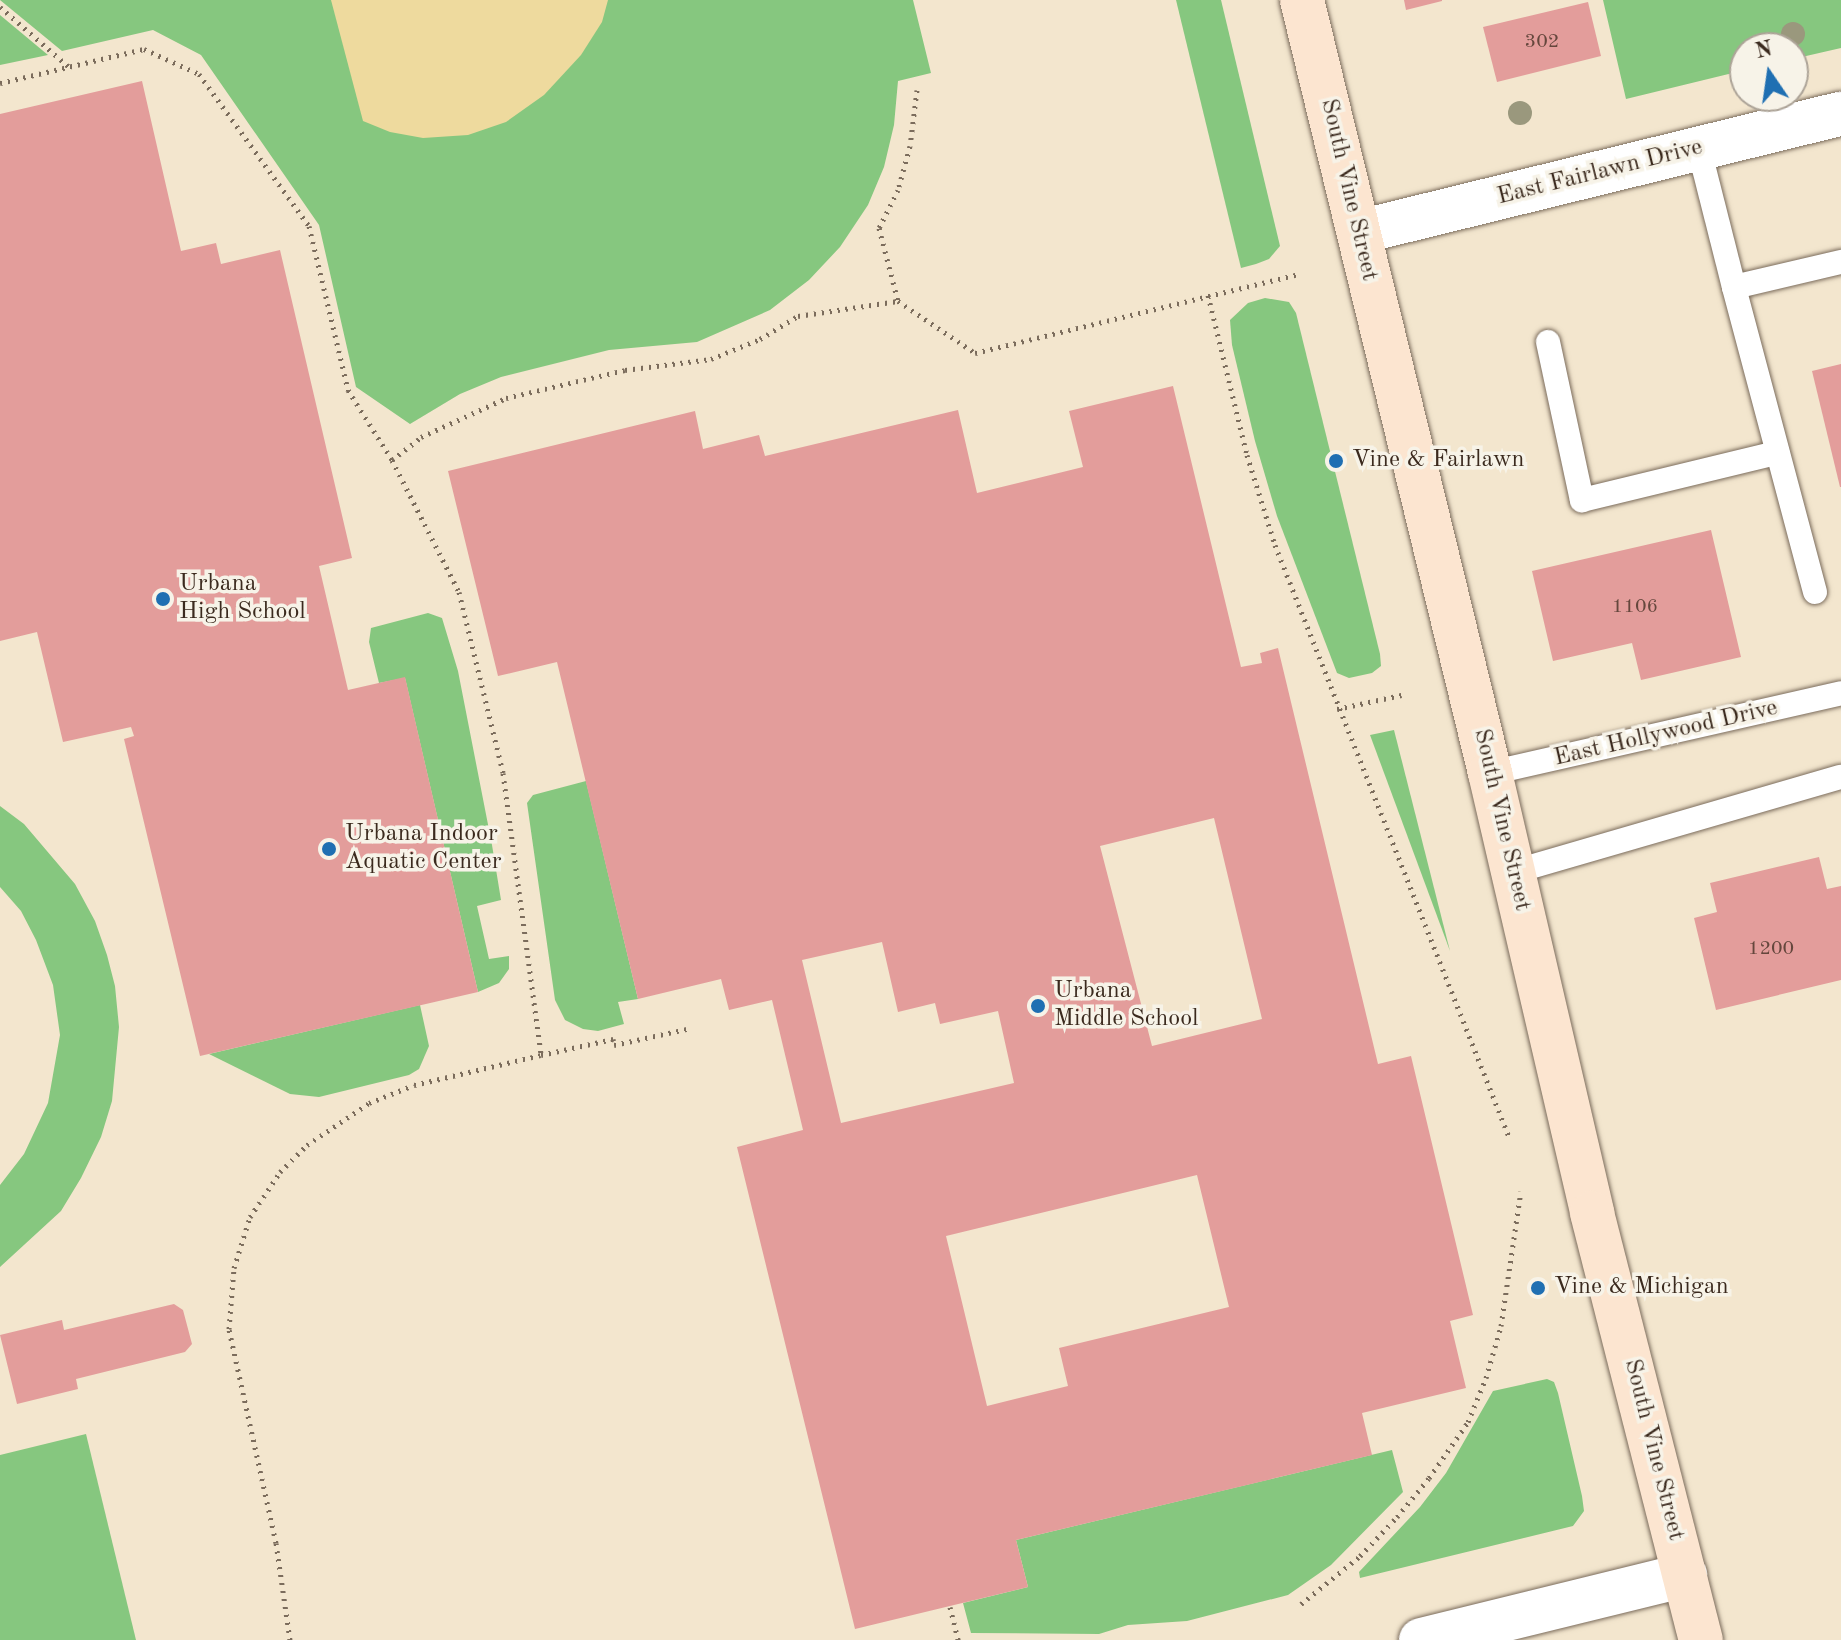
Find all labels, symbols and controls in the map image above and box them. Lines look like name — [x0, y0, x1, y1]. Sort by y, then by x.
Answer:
house number: 302 — [1525, 30, 1559, 54]
north arrow — [1729, 32, 1809, 112]
text: N — [1753, 38, 1775, 63]
street label: South Vine Street — [1313, 96, 1383, 284]
street label: East Fairlawn Drive — [1494, 134, 1706, 212]
place label: Vine & Fairlawn — [1352, 447, 1524, 475]
marker: Vine & Fairlawn — [1327, 452, 1345, 470]
place label: Urbana High School — [179, 571, 306, 627]
marker: Urbana High School — [154, 590, 172, 608]
house number: 1106 — [1612, 595, 1658, 619]
street label: East Hollywood Drive — [1551, 694, 1781, 774]
street label: South Vine Street — [1466, 726, 1536, 914]
place label: Urbana Indoor Aquatic Center — [345, 821, 501, 877]
marker: Urbana Indoor Aquatic Center — [320, 840, 338, 858]
house number: 1200 — [1748, 937, 1794, 961]
place label: Urbana Middle School — [1054, 978, 1199, 1034]
marker: Urbana Middle School — [1029, 997, 1047, 1015]
place label: Vine & Michigan — [1554, 1274, 1729, 1302]
marker: Vine & Michigan — [1529, 1279, 1547, 1297]
street label: South Vine Street — [1617, 1356, 1689, 1544]

